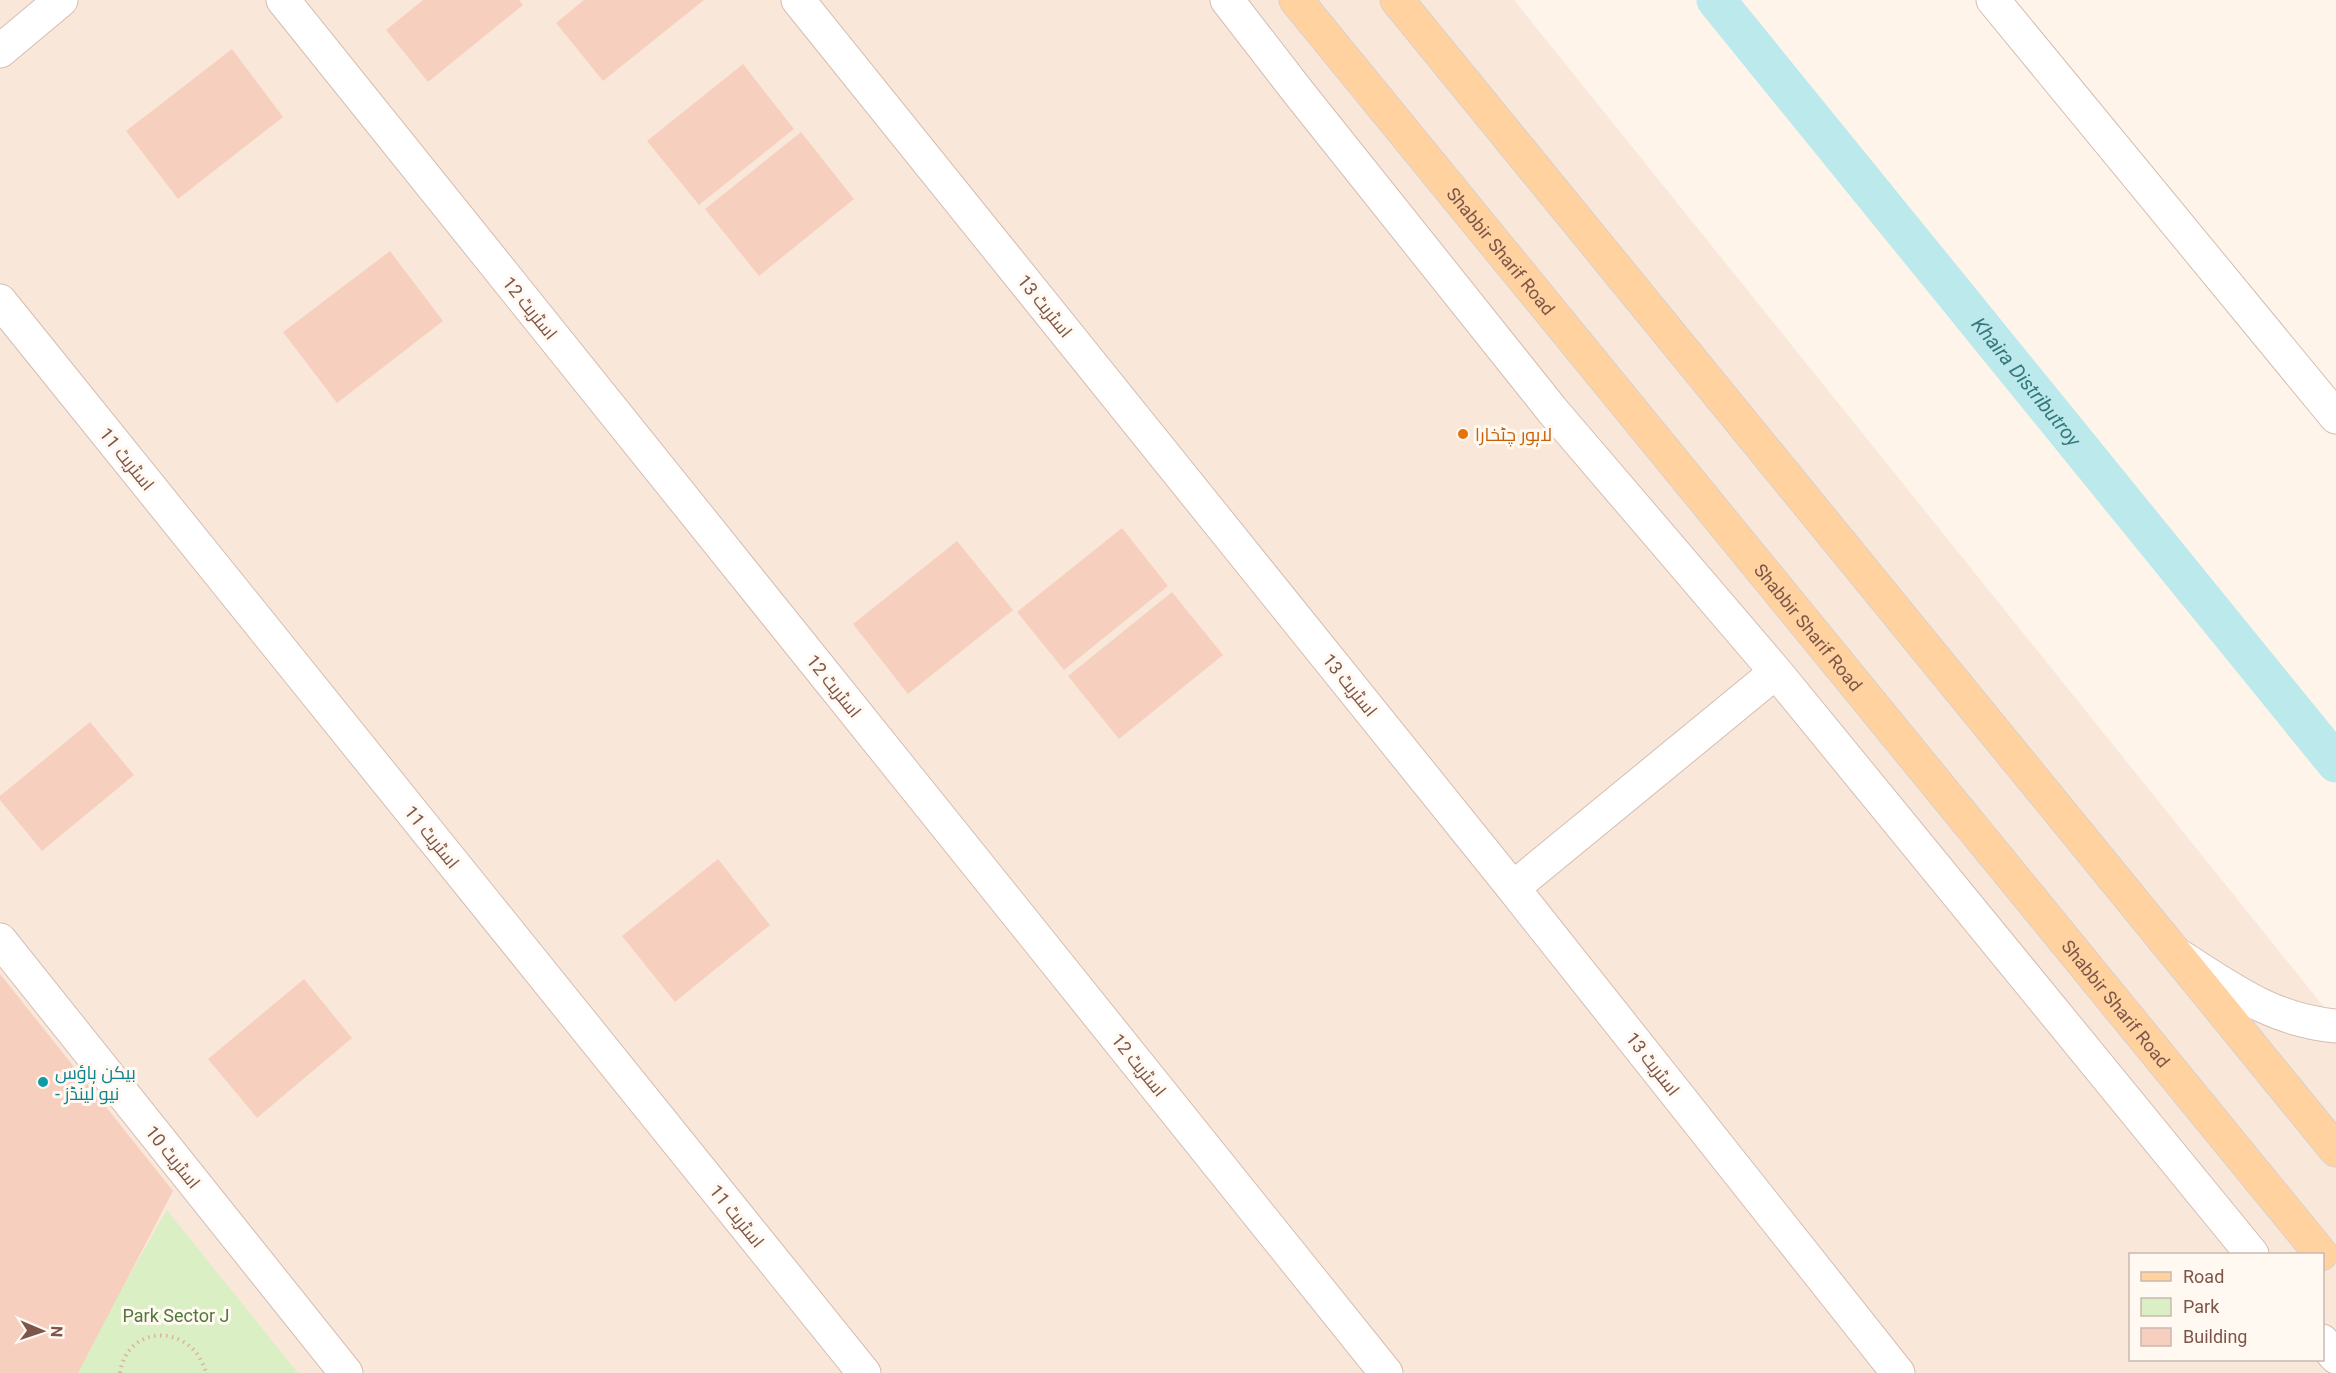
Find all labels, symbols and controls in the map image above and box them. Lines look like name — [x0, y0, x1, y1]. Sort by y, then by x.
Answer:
street label: Shabbir Sharif Road — [1443, 183, 1559, 319]
street label: اسٹریٹ 13 — [1013, 270, 1077, 342]
street label: اسٹریٹ 12 — [498, 272, 562, 344]
water label: Khaira Distributroy — [1967, 312, 2086, 452]
street label: اسٹریٹ 11 — [95, 423, 159, 495]
place label: لاہور چٹخارا — [1475, 424, 1552, 447]
marker: لاہور چٹخارا — [1456, 427, 1470, 441]
street label: Shabbir Sharif Road — [1750, 559, 1867, 695]
street label: اسٹریٹ 13 — [1318, 649, 1382, 721]
street label: اسٹریٹ 12 — [802, 650, 866, 722]
street label: اسٹریٹ 11 — [400, 801, 464, 873]
street label: Shabbir Sharif Road — [2058, 935, 2174, 1071]
street label: اسٹریٹ 13 — [1621, 1028, 1684, 1100]
street label: اسٹریٹ 12 — [1107, 1029, 1171, 1101]
place label: بیکن ہاؤس - نیو لینڈز — [55, 1062, 136, 1105]
marker: بیکن ہاؤس - نیو لینڈز — [36, 1075, 50, 1089]
street label: اسٹریٹ 10 — [141, 1121, 205, 1193]
street label: اسٹریٹ 11 — [705, 1180, 769, 1252]
legend — [2129, 1253, 2324, 1361]
text: Road — [2183, 1266, 2224, 1287]
text: Park — [2183, 1296, 2220, 1317]
north arrow — [12, 1301, 72, 1361]
park label: Park Sector J — [123, 1305, 229, 1326]
text: N — [47, 1326, 66, 1337]
text: Building — [2183, 1326, 2247, 1347]

